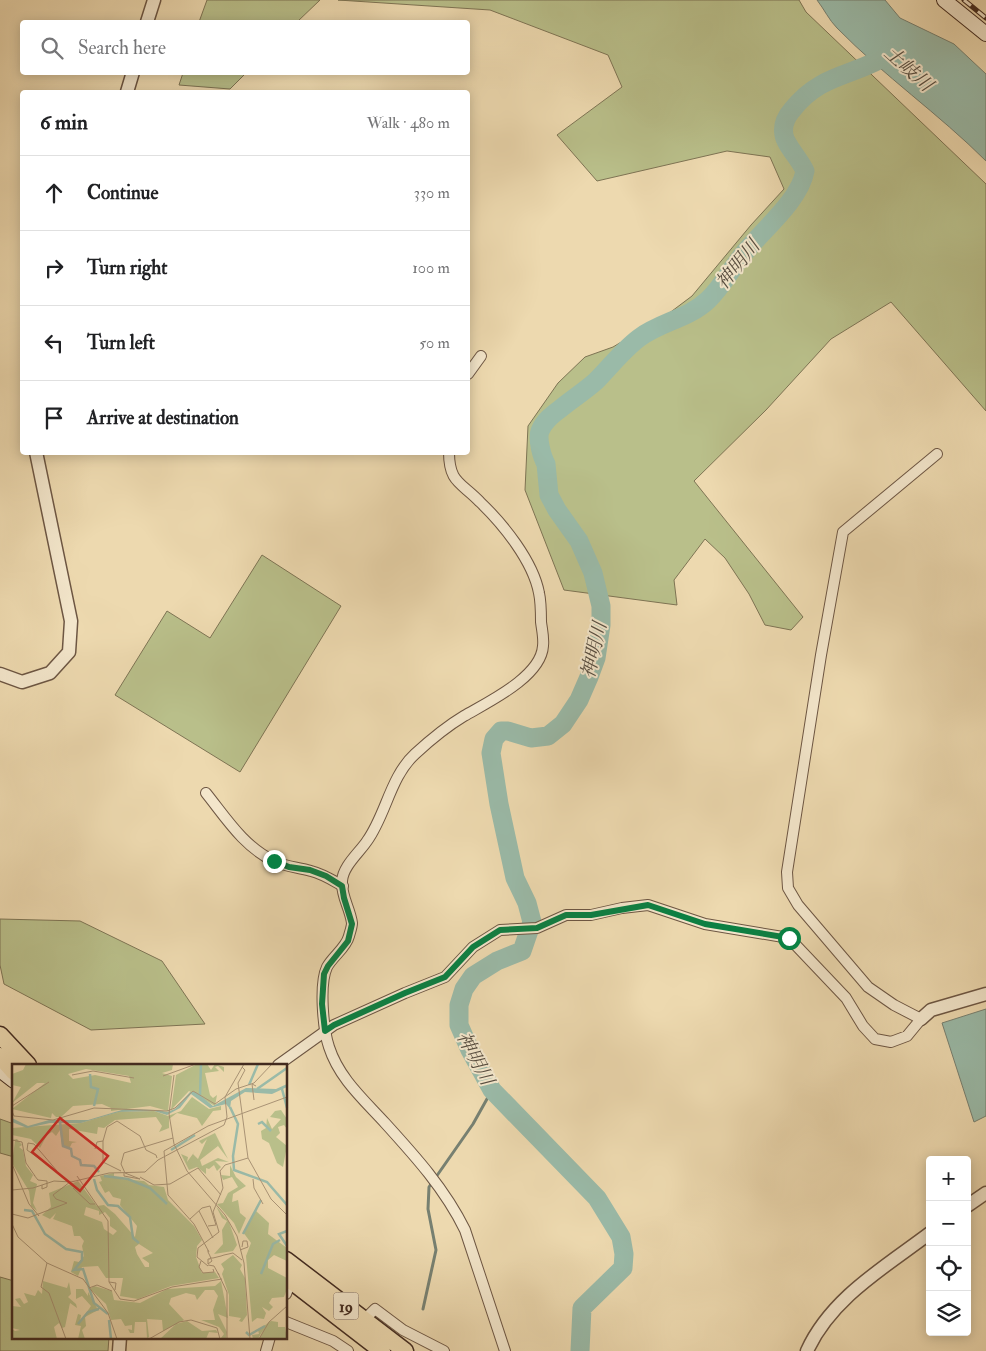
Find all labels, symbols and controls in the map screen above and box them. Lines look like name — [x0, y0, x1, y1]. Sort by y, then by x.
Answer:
search box — [20, 20, 470, 75]
icon: search — [38, 34, 66, 62]
text: Search here — [78, 36, 166, 60]
water label: 土岐川 — [879, 41, 939, 98]
text: 6 min — [40, 109, 88, 136]
text: Walk · 480 m — [367, 113, 450, 133]
icon: ahead — [40, 179, 68, 207]
text: Continue — [87, 181, 158, 205]
text: 330 m — [414, 183, 450, 203]
water label: 神明川 — [711, 233, 766, 294]
icon: right — [40, 254, 68, 282]
text: Turn right — [87, 256, 167, 280]
text: 100 m — [412, 258, 450, 278]
icon: left — [40, 329, 68, 357]
text: Turn left — [87, 331, 155, 355]
text: 50 m — [419, 333, 450, 353]
icon: arrive — [40, 404, 68, 432]
text: Arrive at destination — [87, 406, 239, 430]
water label: 神明川 — [576, 618, 613, 681]
route end — [263, 850, 286, 873]
route start — [778, 927, 801, 950]
water label: 神明川 — [451, 1028, 500, 1091]
inset map — [12, 1064, 288, 1338]
map controls — [926, 1156, 971, 1336]
button: + — [926, 1156, 971, 1201]
button: − — [926, 1201, 971, 1246]
button: locate — [926, 1246, 971, 1291]
button: layers — [926, 1291, 971, 1336]
road number: 19 — [334, 1292, 358, 1320]

